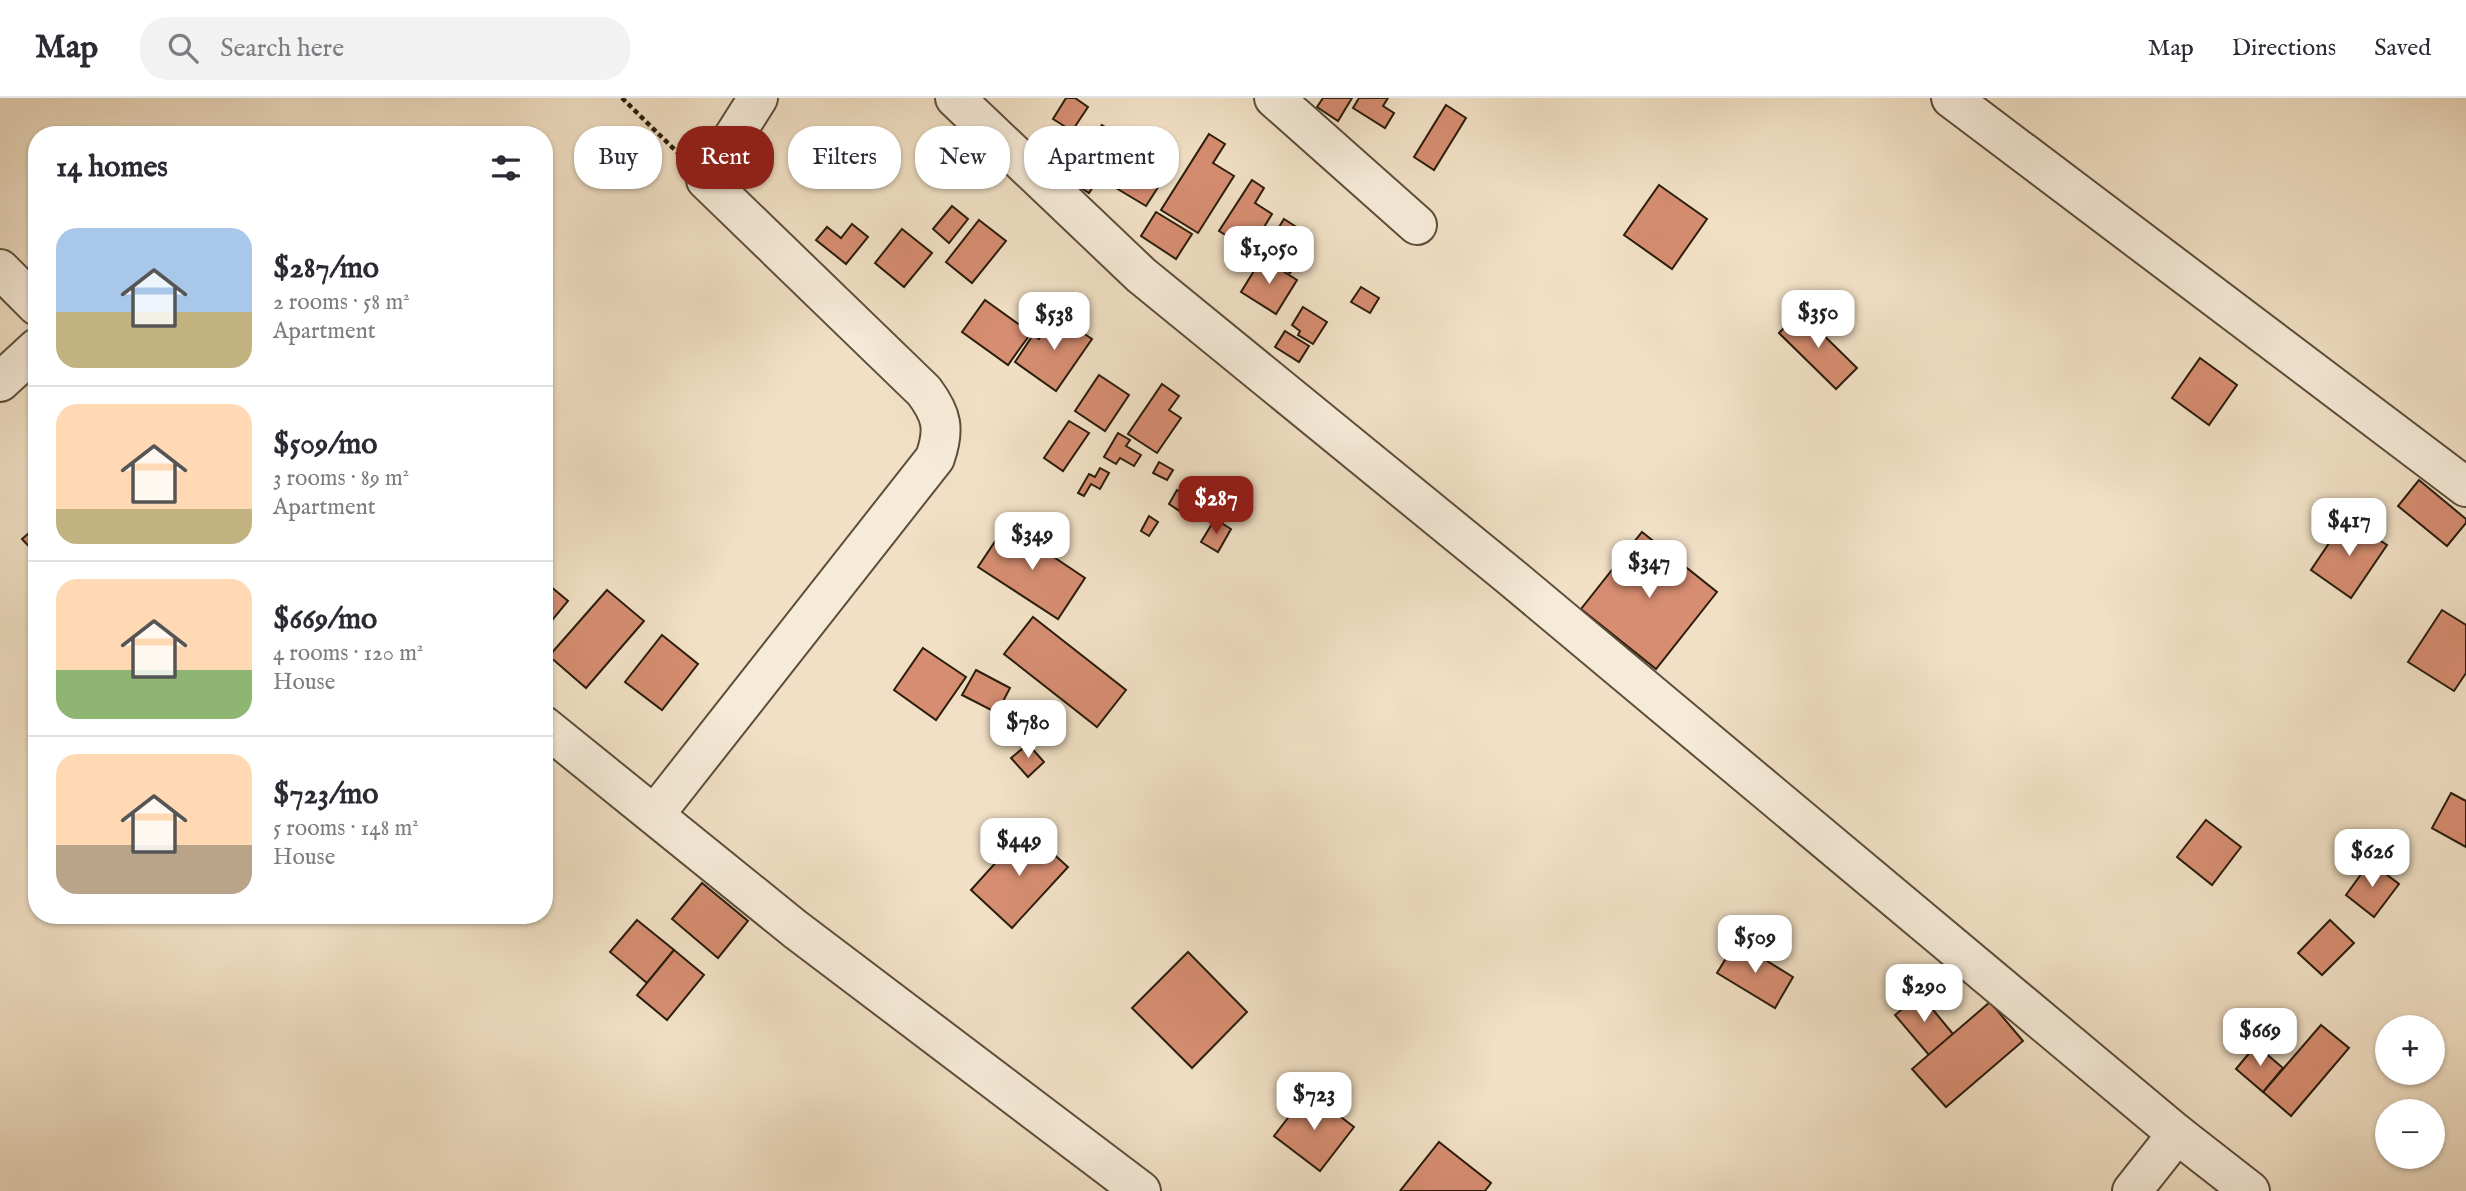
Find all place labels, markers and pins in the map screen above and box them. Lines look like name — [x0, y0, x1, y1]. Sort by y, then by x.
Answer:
pin: $1,050 — [1212, 226, 1326, 286]
pin: $350 — [1777, 290, 1859, 350]
pin: $538 — [1013, 292, 1095, 352]
pin: $287 — [1175, 476, 1257, 536]
pin: $417 — [2308, 498, 2390, 558]
pin: $349 — [991, 512, 1073, 572]
pin: $347 — [1608, 540, 1690, 600]
pin: $780 — [987, 700, 1069, 760]
pin: $449 — [978, 818, 1060, 878]
pin: $626 — [2331, 830, 2413, 889]
pin: $509 — [1714, 916, 1796, 975]
pin: $290 — [1883, 964, 1965, 1024]
pin: $669 — [2219, 1009, 2301, 1068]
pin: $723 — [1273, 1072, 1355, 1132]

